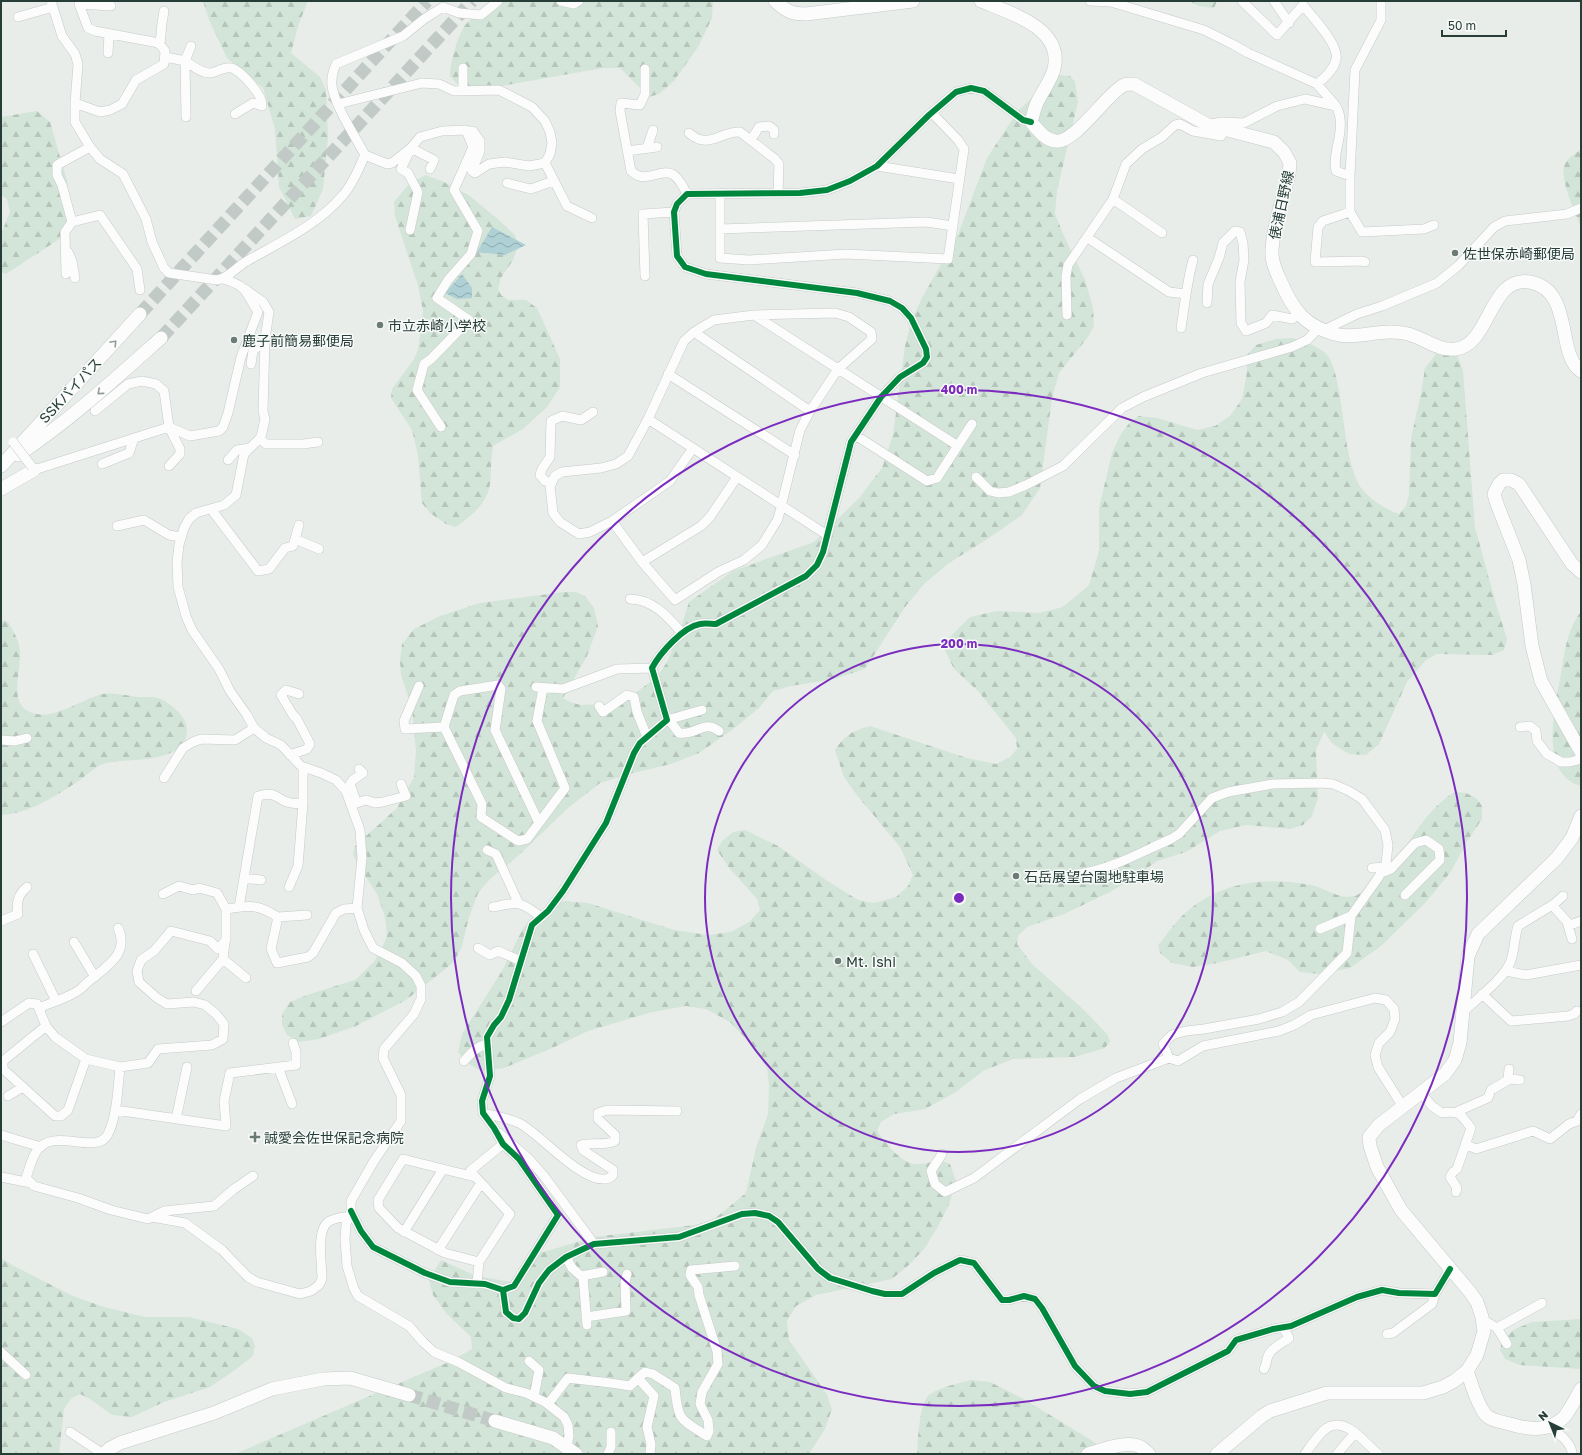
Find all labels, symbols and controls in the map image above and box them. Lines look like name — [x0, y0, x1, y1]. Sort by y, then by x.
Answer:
scale bar — [1442, 12, 1506, 38]
text: 50 m — [1448, 18, 1476, 33]
street label: 俵浦日野線 — [1265, 169, 1297, 241]
place label: 佐世保赤崎郵便局 — [1463, 245, 1575, 262]
marker: 佐世保赤崎郵便局 — [1450, 248, 1460, 258]
place label: 市立赤崎小学校 — [388, 317, 486, 334]
marker: 市立赤崎小学校 — [375, 320, 385, 330]
place label: 鹿子前簡易郵便局 — [242, 332, 354, 349]
marker: 鹿子前簡易郵便局 — [229, 335, 239, 345]
one-way arrow — [109, 340, 117, 348]
street label: SSKバイパス — [35, 354, 105, 426]
text: 400 m — [941, 382, 977, 397]
one-way arrow — [98, 387, 105, 394]
text: 200 m — [941, 636, 977, 651]
place label: 石岳展望台園地駐車場 — [1024, 868, 1164, 885]
marker: 石岳展望台園地駐車場 — [1011, 871, 1021, 881]
centre of rings — [952, 891, 966, 905]
place label: Mt. Ishi — [846, 953, 896, 970]
marker: Mt. Ishi — [833, 956, 843, 966]
place label: 誠愛会佐世保記念病院 — [264, 1129, 404, 1146]
marker: 誠愛会佐世保記念病院 — [249, 1131, 261, 1143]
north arrow — [1530, 1403, 1570, 1443]
text: N — [1535, 1408, 1550, 1423]

